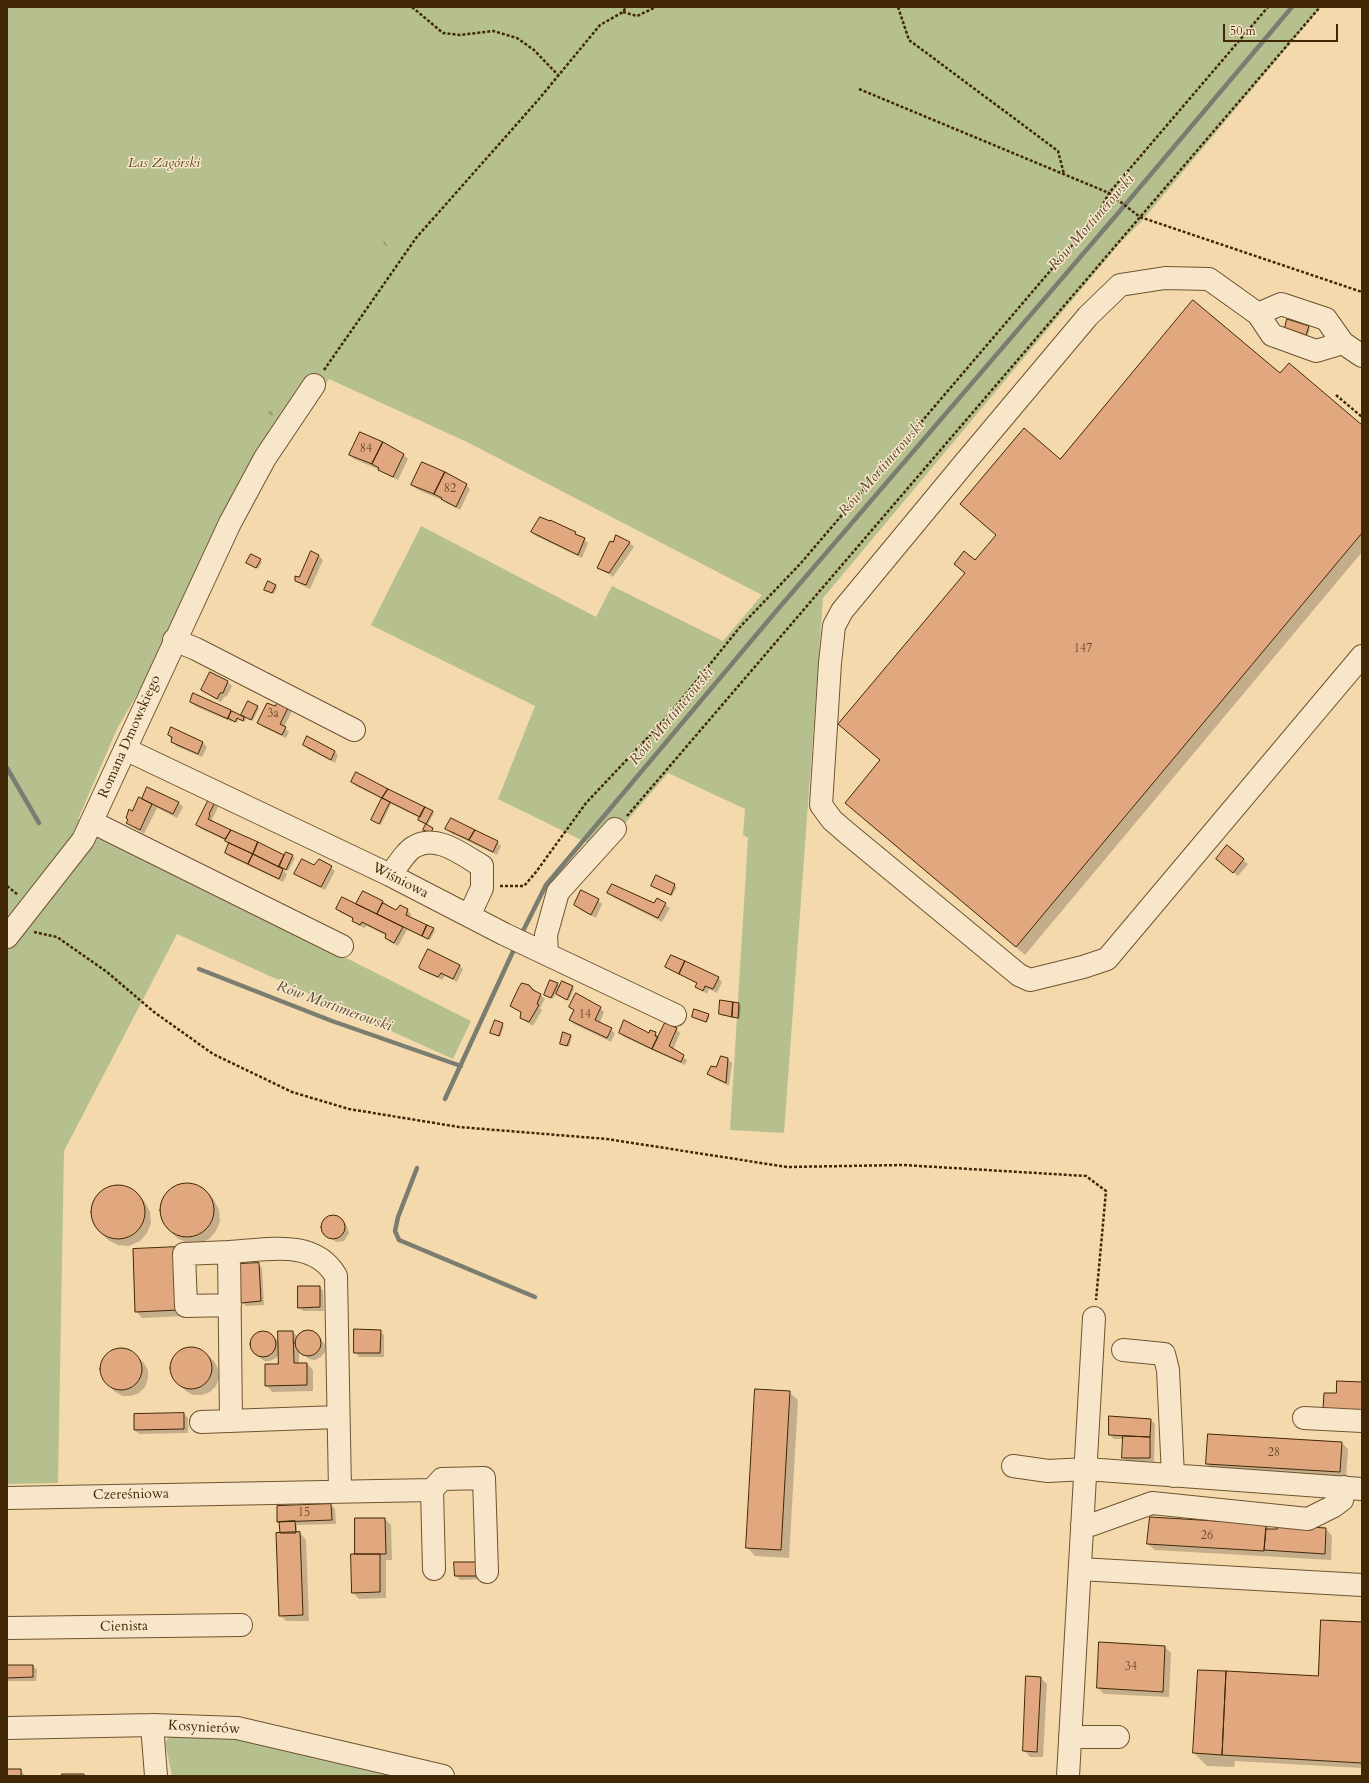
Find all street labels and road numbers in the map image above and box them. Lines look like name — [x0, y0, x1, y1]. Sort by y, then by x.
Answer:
street label: Romana Dmowskiego — [95, 673, 165, 801]
street label: Wiśniowa — [369, 860, 431, 902]
street label: Czereśniowa — [93, 1486, 169, 1504]
street label: Cienista — [100, 1618, 148, 1636]
street label: Kosynierów — [168, 1718, 240, 1738]

